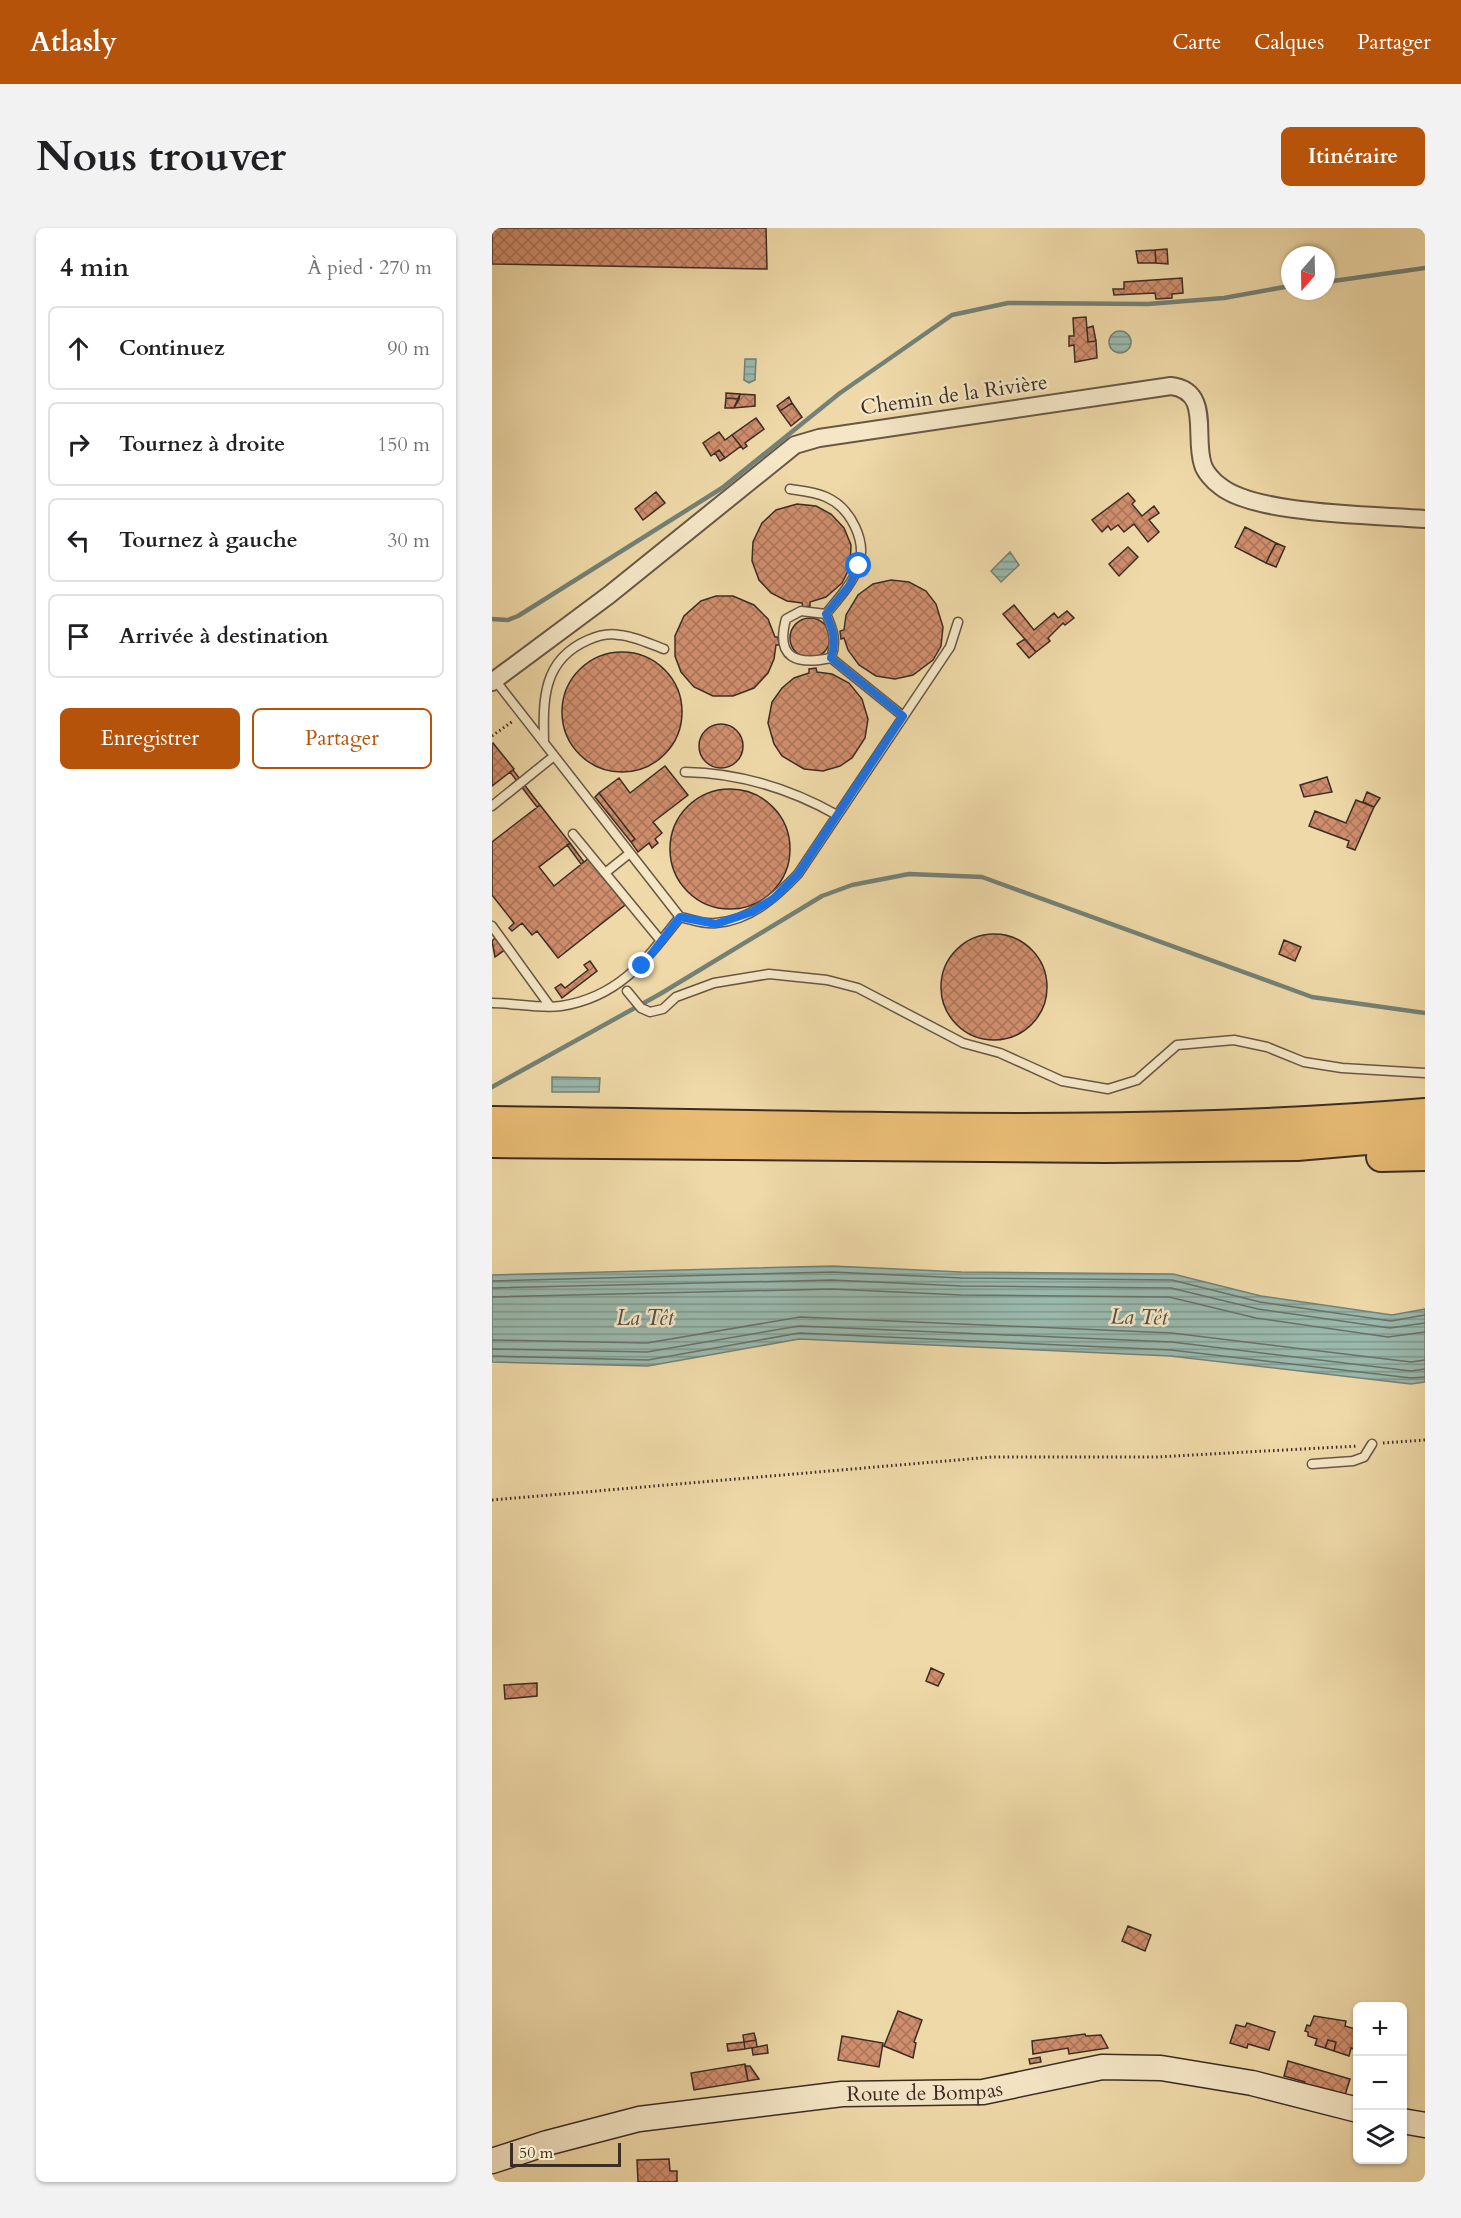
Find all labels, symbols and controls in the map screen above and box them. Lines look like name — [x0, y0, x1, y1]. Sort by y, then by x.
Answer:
text: Atlasly — [30, 23, 117, 61]
text: Carte — [1172, 28, 1221, 57]
text: Calques — [1254, 28, 1324, 57]
text: Partager — [1357, 28, 1431, 57]
button: Itinéraire — [1281, 127, 1425, 186]
text: Nous trouver — [36, 128, 286, 185]
north arrow — [1281, 246, 1335, 300]
text: 4 min — [60, 250, 129, 285]
text: À pied · 270 m — [308, 254, 432, 281]
icon: ahead — [62, 332, 95, 365]
text: Continuez — [119, 333, 225, 363]
text: 90 m — [387, 335, 430, 362]
street label: Chemin de la Rivière — [859, 368, 1049, 422]
icon: right — [62, 428, 95, 461]
text: Tournez à droite — [119, 429, 285, 459]
text: 150 m — [377, 431, 430, 458]
icon: left — [62, 524, 95, 557]
text: Tournez à gauche — [119, 525, 298, 555]
text: 30 m — [387, 527, 430, 554]
route start — [845, 552, 871, 578]
icon: arrive — [62, 620, 95, 653]
text: Arrivée à destination — [119, 621, 329, 651]
button: Enregistrer — [60, 708, 240, 769]
button: Partager — [252, 708, 432, 769]
route end — [628, 952, 654, 978]
water label: La Têt — [1110, 1302, 1169, 1333]
water label: La Têt — [616, 1303, 674, 1333]
map controls — [1353, 2002, 1407, 2164]
button: + — [1353, 2002, 1407, 2056]
button: − — [1353, 2056, 1407, 2110]
street label: Route de Bompas — [846, 2074, 1005, 2108]
button: layers — [1353, 2110, 1407, 2164]
scale bar — [510, 2140, 621, 2168]
text: 50 m — [519, 2142, 553, 2164]

